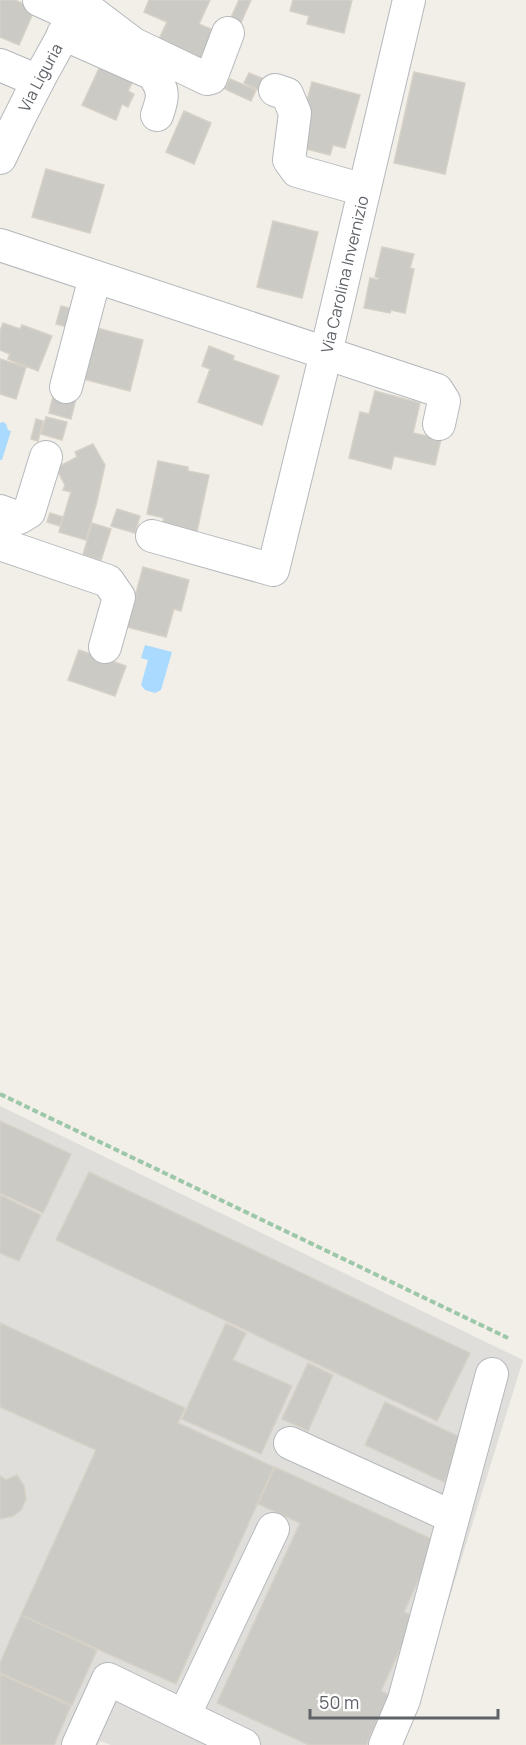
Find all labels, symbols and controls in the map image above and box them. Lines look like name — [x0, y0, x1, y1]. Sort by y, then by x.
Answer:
street label: Via Liguria — [13, 39, 67, 115]
street label: Via Carolina Invernizio — [315, 193, 374, 355]
scale bar — [310, 1682, 498, 1720]
text: 50 m — [319, 1690, 359, 1714]

